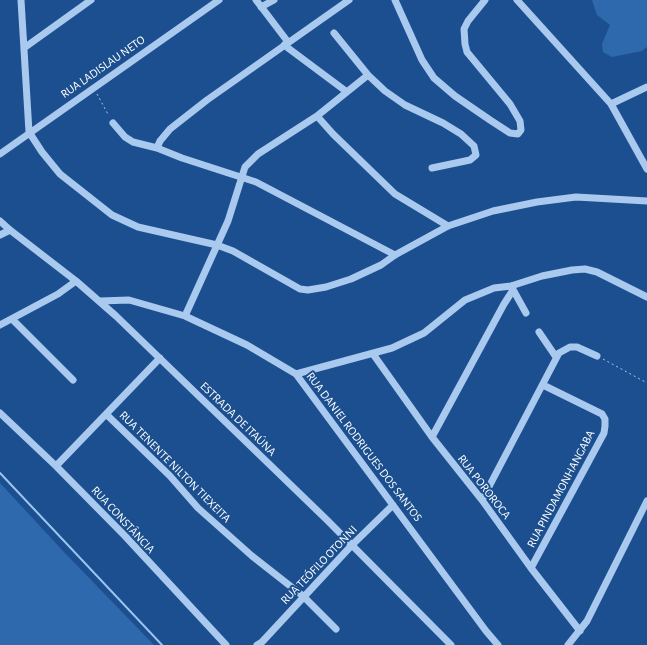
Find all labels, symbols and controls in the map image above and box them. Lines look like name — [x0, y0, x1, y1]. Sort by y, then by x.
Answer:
street label: RUA LADISLAU NETO — [58, 33, 148, 101]
street label: RUA DANIEL RODRIGUES DOS SANTOS — [303, 369, 425, 525]
street label: ESTRADA DE ITAÚNA — [197, 379, 279, 459]
street label: RUA TENENTE NILTON TIEXEITA — [116, 408, 234, 526]
street label: RUA PINDAMONHANGABA — [524, 428, 598, 550]
street label: RUA POROROCA — [454, 452, 514, 522]
street label: RUA CONSTÂNCIA — [88, 483, 158, 557]
street label: RUA TEÓFILO OTONNI — [278, 523, 360, 607]

